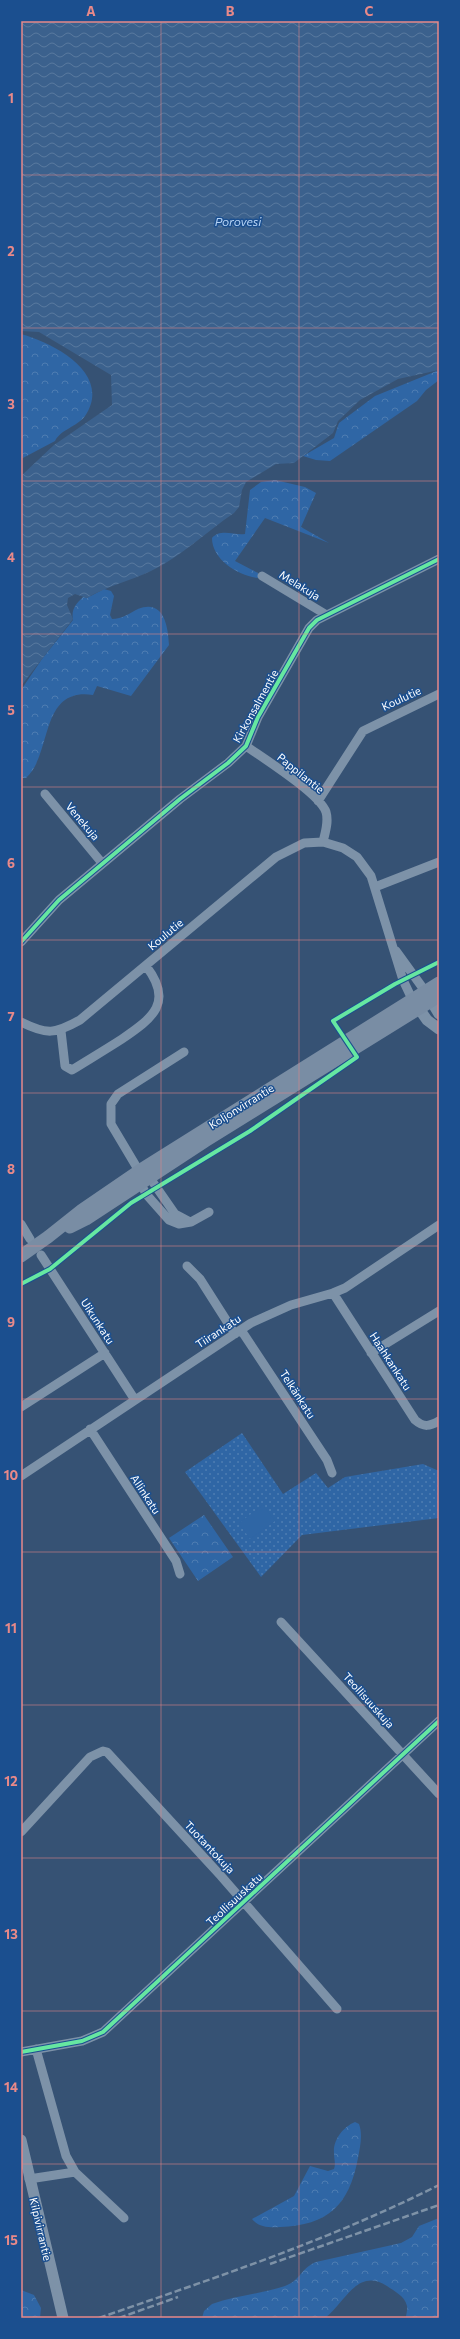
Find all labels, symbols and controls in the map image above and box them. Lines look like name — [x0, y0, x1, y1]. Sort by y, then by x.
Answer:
text: A — [86, 3, 96, 19]
text: B — [226, 3, 235, 19]
text: C — [365, 3, 374, 19]
text: 1 — [8, 90, 14, 106]
water label: Porovesi — [215, 214, 262, 228]
text: 2 — [7, 243, 15, 259]
text: 3 — [7, 396, 15, 412]
text: 4 — [7, 549, 15, 565]
street label: Melakuja — [277, 567, 323, 603]
street label: Kirkonsalmentie — [230, 667, 281, 745]
street label: Koulutie — [379, 683, 423, 713]
text: 5 — [7, 702, 15, 718]
street label: Pappilantie — [275, 750, 327, 796]
street label: Venekuja — [63, 799, 103, 843]
text: 6 — [7, 855, 15, 871]
street label: Koulutie — [145, 915, 185, 952]
text: 7 — [7, 1008, 15, 1024]
street label: Koljonvirrantie — [206, 1081, 276, 1131]
text: 8 — [7, 1161, 15, 1177]
street label: Uikunkatu — [78, 1296, 118, 1346]
street label: Tiirankatu — [193, 1312, 243, 1350]
text: 9 — [7, 1314, 15, 1330]
street label: Haahkankatu — [367, 1330, 415, 1392]
street label: Telkänkatu — [278, 1367, 318, 1421]
text: 10 — [4, 1467, 19, 1483]
street label: Allinkatu — [128, 1472, 164, 1516]
text: 11 — [5, 1620, 17, 1636]
street label: Teollisuuskuja — [341, 1670, 397, 1730]
text: 12 — [4, 1773, 18, 1789]
street label: Tuotantokuja — [182, 1818, 238, 1876]
street label: Teollisuuskatu — [203, 1870, 265, 1928]
text: 13 — [4, 1926, 18, 1942]
text: 14 — [4, 2079, 18, 2095]
street label: Kilpivirrantie — [27, 2196, 55, 2262]
text: 15 — [4, 2232, 18, 2248]

